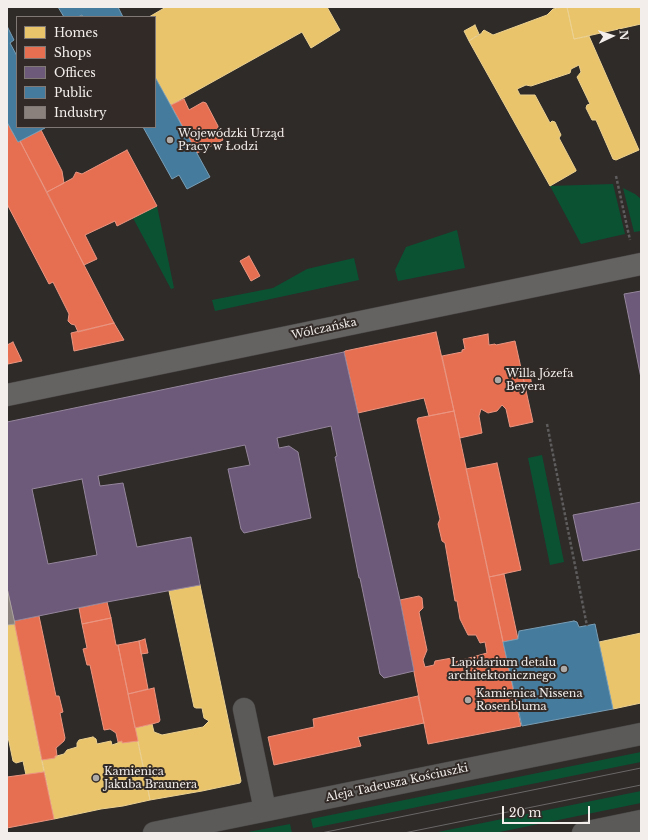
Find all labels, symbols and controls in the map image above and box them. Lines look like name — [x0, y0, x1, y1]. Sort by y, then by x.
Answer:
legend — [16, 16, 156, 128]
north arrow — [592, 16, 632, 56]
text: Homes — [54, 25, 98, 40]
text: N — [617, 30, 631, 41]
text: Shops — [54, 45, 91, 60]
text: Offices — [54, 65, 96, 80]
text: Public — [54, 85, 93, 100]
text: Industry — [54, 105, 107, 120]
place label: Wojewódzki Urząd Pracy w Łodzi — [178, 127, 284, 153]
marker: Wojewódzki Urząd Pracy w Łodzi — [165, 135, 175, 145]
street label: Wólczańska — [290, 316, 358, 342]
place label: Willa Józefa Beyera — [506, 367, 573, 393]
marker: Willa Józefa Beyera — [493, 375, 503, 385]
place label: Lapidarium detalu architektonicznego — [448, 656, 556, 682]
marker: Lapidarium detalu architektonicznego — [559, 664, 569, 674]
place label: Kamienica Nissena Rosenbluma — [476, 687, 583, 713]
marker: Kamienica Nissena Rosenbluma — [463, 695, 473, 705]
street label: Aleja Tadeusza Kościuszki — [325, 761, 469, 805]
place label: Kamienica Jakuba Braunera — [104, 765, 197, 791]
marker: Kamienica Jakuba Braunera — [91, 773, 101, 783]
scale bar — [504, 798, 592, 824]
text: 20 m — [509, 805, 541, 820]

